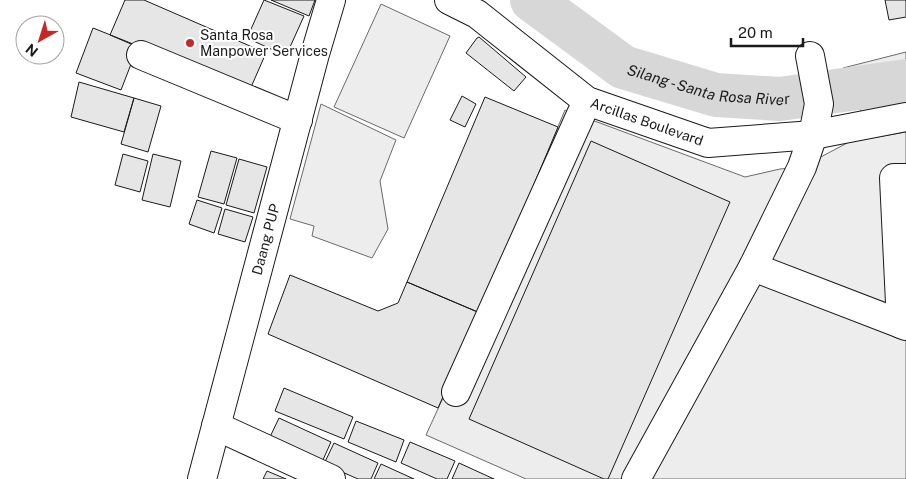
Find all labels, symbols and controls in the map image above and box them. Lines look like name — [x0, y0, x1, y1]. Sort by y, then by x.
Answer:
north arrow — [15, 15, 65, 65]
scale bar — [731, 15, 804, 47]
text: 20 m — [738, 24, 773, 41]
place label: Santa Rosa Manpower Services — [200, 27, 328, 59]
marker: Santa Rosa Manpower Services — [184, 37, 196, 49]
text: N — [23, 40, 41, 60]
water label: Silang - Santa Rosa River — [625, 60, 791, 108]
street label: Arcillas Boulevard — [588, 95, 706, 149]
street label: Daang PUP — [249, 202, 283, 277]

